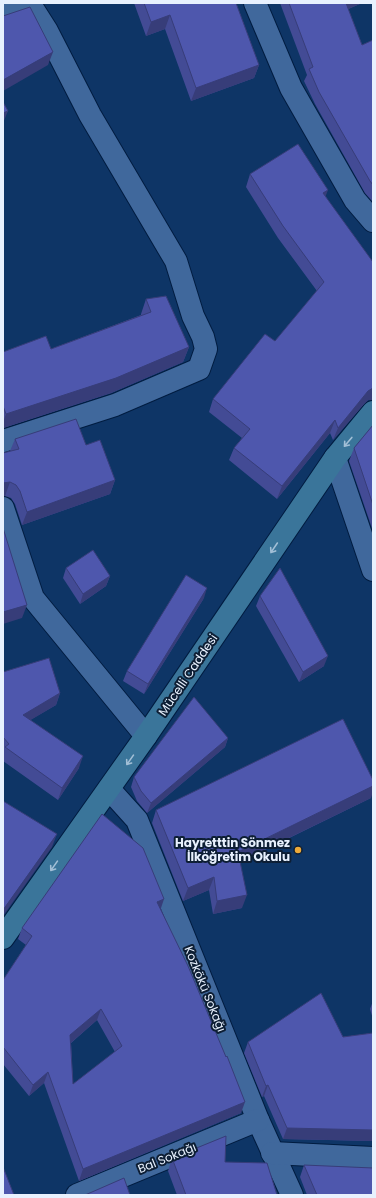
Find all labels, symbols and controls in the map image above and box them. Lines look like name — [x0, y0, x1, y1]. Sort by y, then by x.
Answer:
one-way arrow — [344, 436, 353, 447]
one-way arrow — [269, 542, 277, 554]
street label: Mücelli Caddesi — [154, 631, 221, 719]
one-way arrow — [126, 754, 134, 765]
place label: Hayretttin Sönmez İlköğretim Okulu — [175, 834, 290, 865]
marker: Hayretttin Sönmez İlköğretim Okulu — [293, 845, 303, 855]
one-way arrow — [50, 860, 58, 871]
street label: Kozkökü Sokağı — [180, 943, 230, 1034]
street label: Bal Sokağı — [135, 1138, 199, 1177]

